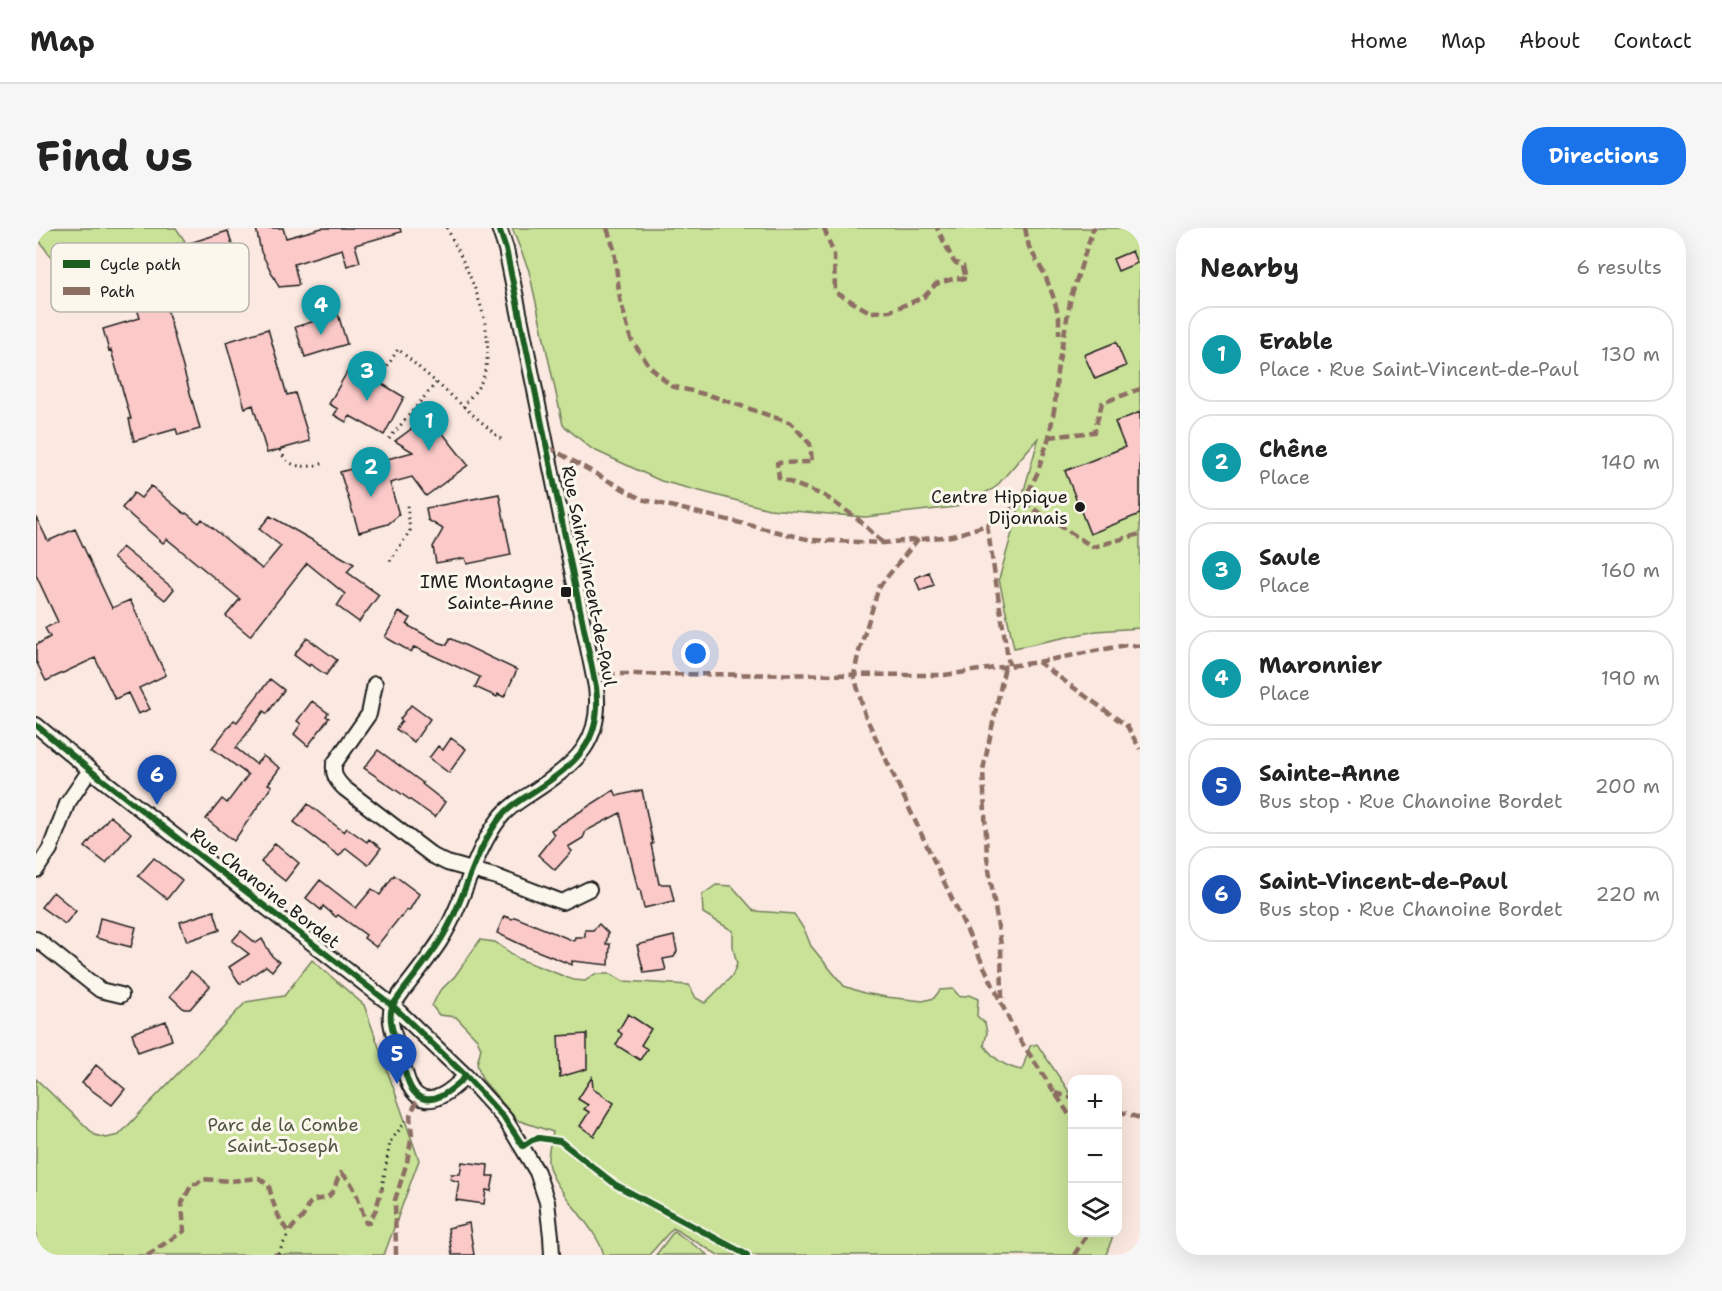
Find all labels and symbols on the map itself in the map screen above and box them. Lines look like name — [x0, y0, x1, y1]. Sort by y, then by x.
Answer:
legend — [51, 243, 249, 312]
text: Cycle path — [100, 254, 181, 275]
text: Path — [100, 281, 135, 302]
pin: 4 — [302, 285, 340, 335]
pin: 3 — [348, 352, 386, 401]
pin: 1 — [410, 402, 448, 451]
pin: 2 — [352, 448, 390, 497]
street label: Rue Saint-Vincent-de-Paul — [556, 464, 622, 689]
place label: Centre Hippique Dijonnais — [931, 485, 1068, 530]
marker: Centre Hippique Dijonnais — [1073, 500, 1087, 514]
place label: IME Montagne Sainte-Anne — [420, 570, 554, 615]
marker: IME Montagne Sainte-Anne — [559, 585, 573, 599]
your location — [681, 639, 710, 668]
pin: 6 — [138, 756, 176, 805]
street label: Rue Chanoine Bordet — [185, 822, 345, 954]
pin: 5 — [378, 1034, 416, 1084]
park label: Parc de la Combe Saint-Joseph — [207, 1113, 359, 1158]

